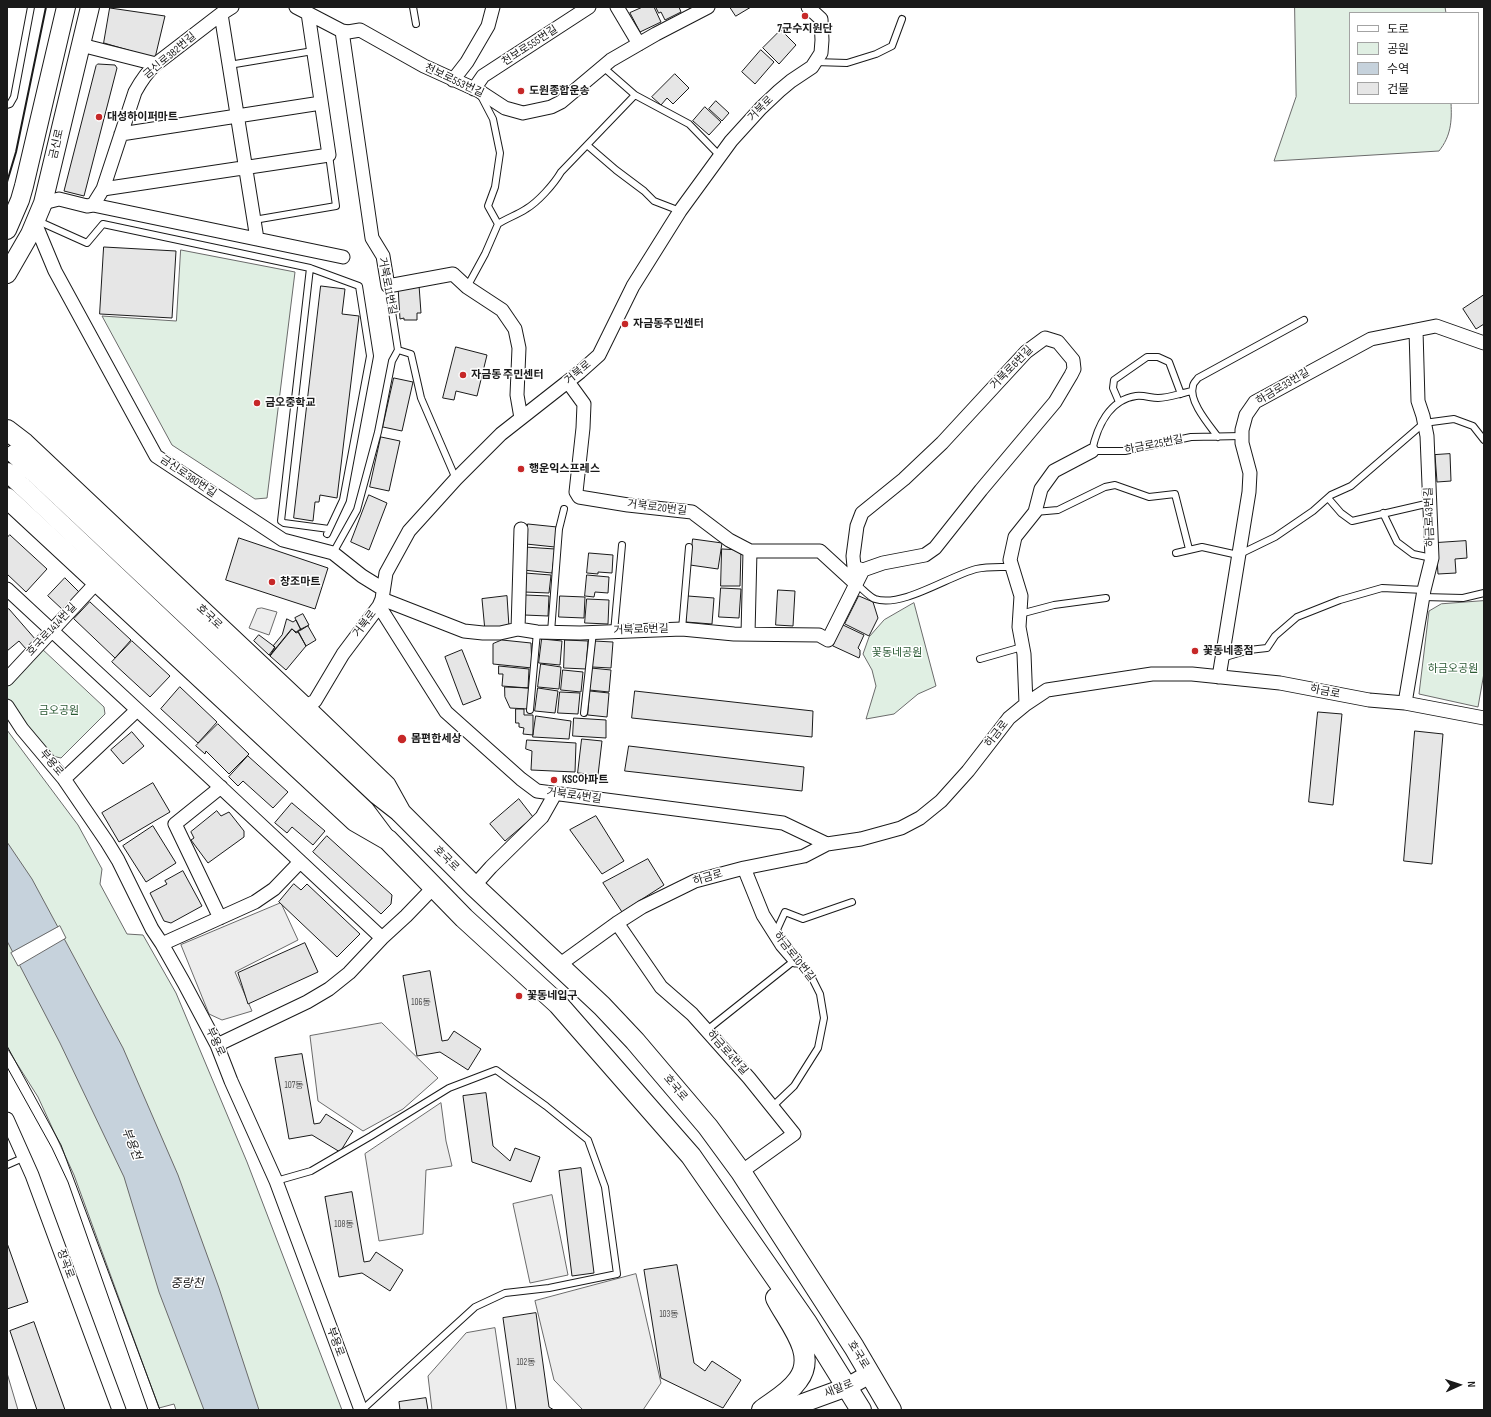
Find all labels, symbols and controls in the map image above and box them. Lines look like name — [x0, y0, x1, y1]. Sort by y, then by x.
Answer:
marker: 7군수지원단 — [800, 11, 810, 21]
legend — [1349, 12, 1479, 104]
place label: 7군수지원단 — [777, 22, 833, 36]
text: 도로 — [1387, 22, 1409, 37]
street label: 천보로555번길 — [500, 23, 560, 69]
street label: 금신로382번길 — [141, 30, 199, 82]
text: 공원 — [1387, 42, 1409, 57]
street label: 천보로553번길 — [422, 61, 486, 101]
text: 수역 — [1387, 62, 1409, 77]
text: 건물 — [1387, 82, 1409, 97]
place label: 도원종합운송 — [529, 84, 590, 98]
marker: 도원종합운송 — [516, 86, 526, 96]
street label: 거북로 — [746, 94, 776, 124]
place label: 대성하이퍼마트 — [107, 110, 178, 124]
marker: 대성하이퍼마트 — [94, 112, 104, 122]
street label: 금신로 — [47, 128, 67, 160]
street label: 거북로11번길 — [375, 256, 399, 316]
place label: 자금동주민센터 — [633, 317, 704, 331]
marker: 자금동주민센터 — [620, 319, 630, 329]
street label: 거북로6번길 — [988, 343, 1036, 393]
street label: 거북로 — [562, 358, 594, 388]
street label: 하금로33번길 — [1254, 366, 1312, 408]
place label: 자금동 주민센터 — [471, 368, 544, 382]
marker: 자금동 주민센터 — [458, 370, 468, 380]
place label: 금오중학교 — [265, 396, 316, 410]
marker: 금오중학교 — [252, 398, 262, 408]
street label: 하금로25번길 — [1124, 433, 1184, 457]
street label: 금신로380번길 — [157, 453, 219, 501]
place label: 행운익스프레스 — [529, 462, 600, 476]
marker: 행운익스프레스 — [516, 464, 526, 474]
street label: 하금로43번길 — [1422, 487, 1438, 547]
street label: 거북로20번길 — [626, 498, 688, 518]
place label: 창조마트 — [280, 575, 320, 589]
marker: 창조마트 — [267, 577, 277, 587]
street label: 호국로1414번길 — [24, 601, 80, 659]
street label: 호국로 — [193, 602, 225, 632]
street label: 거북로 — [351, 608, 379, 640]
street label: 거북로6번길 — [613, 622, 669, 638]
place label: 꽃동네종점 — [1203, 644, 1254, 658]
park label: 꽃동네공원 — [872, 646, 922, 660]
marker: 꽃동네종점 — [1190, 646, 1200, 656]
park label: 하금오공원 — [1428, 662, 1478, 676]
street label: 하금로 — [1309, 683, 1341, 701]
park label: 금오공원 — [39, 704, 79, 718]
street label: 하금로 — [982, 718, 1012, 750]
place label: 몸편한세상 — [411, 732, 462, 746]
marker: 몸편한세상 — [396, 733, 408, 745]
street label: 부용로 — [36, 747, 66, 779]
place label: KSC아파트 — [562, 773, 608, 787]
marker: KSC아파트 — [549, 775, 559, 785]
street label: 거북로4번길 — [546, 786, 602, 806]
street label: 호국로 — [431, 844, 461, 874]
street label: 하금로 — [692, 867, 724, 889]
street label: 하금로10번길 — [771, 930, 817, 984]
place label: 꽃동네입구 — [527, 989, 578, 1003]
marker: 꽃동네입구 — [514, 991, 524, 1001]
house number: 106동 — [411, 998, 431, 1008]
street label: 부용로 — [203, 1025, 227, 1059]
street label: 하금로4번길 — [704, 1028, 750, 1078]
street label: 호국로 — [660, 1072, 690, 1104]
house number: 107동 — [284, 1081, 304, 1091]
water label: 부용천 — [118, 1126, 144, 1162]
house number: 108동 — [334, 1220, 354, 1230]
street label: 장곡로 — [54, 1247, 76, 1281]
water label: 중랑천 — [170, 1277, 204, 1291]
house number: 103동 — [659, 1310, 679, 1320]
street label: 부용로 — [324, 1325, 346, 1359]
street label: 호국로 — [844, 1339, 872, 1371]
house number: 102동 — [516, 1358, 536, 1368]
north arrow — [1439, 1365, 1479, 1405]
street label: 새말로 — [822, 1377, 856, 1401]
text: N — [1465, 1381, 1478, 1388]

